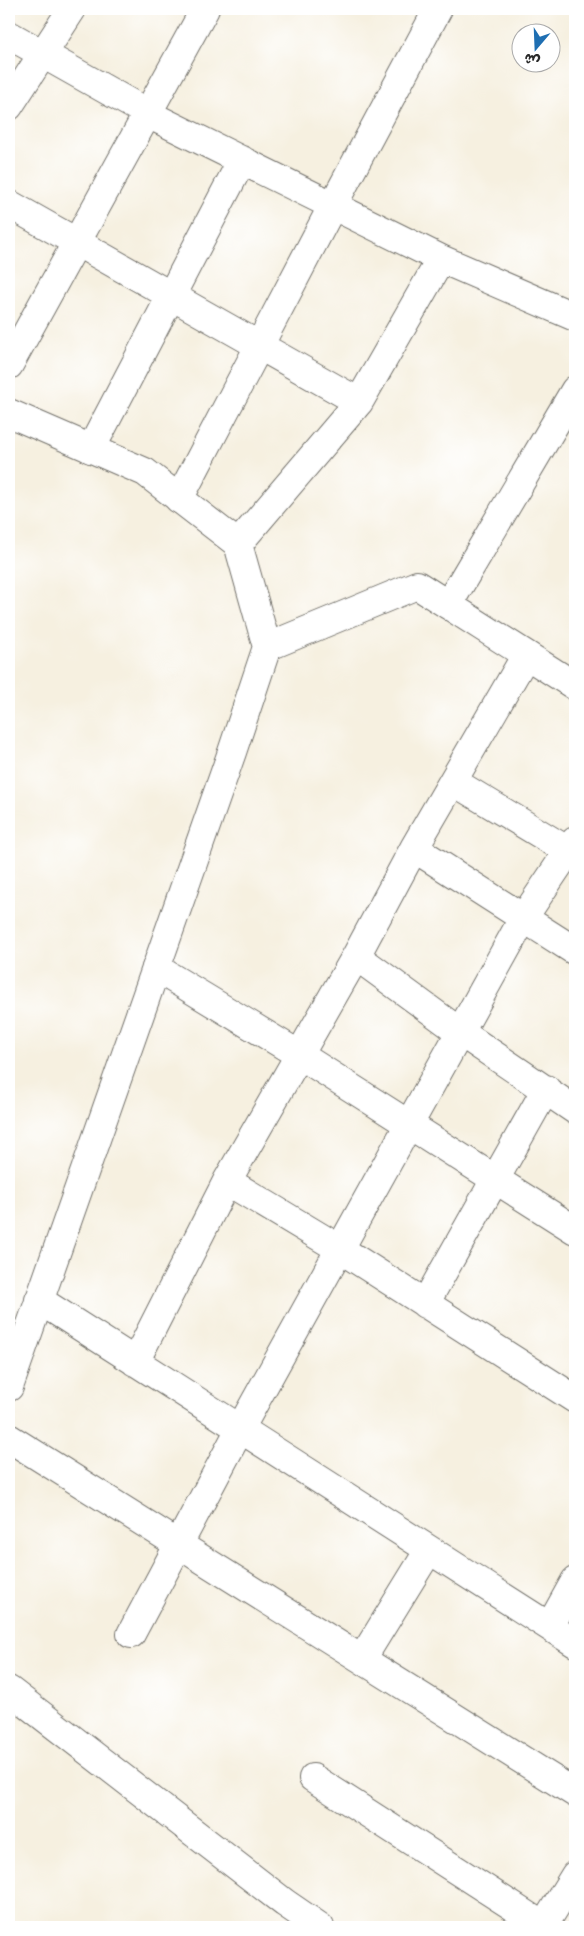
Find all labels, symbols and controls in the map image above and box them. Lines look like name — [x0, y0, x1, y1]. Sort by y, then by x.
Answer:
north arrow — [512, 22, 562, 72]
text: ش — [523, 47, 543, 68]

